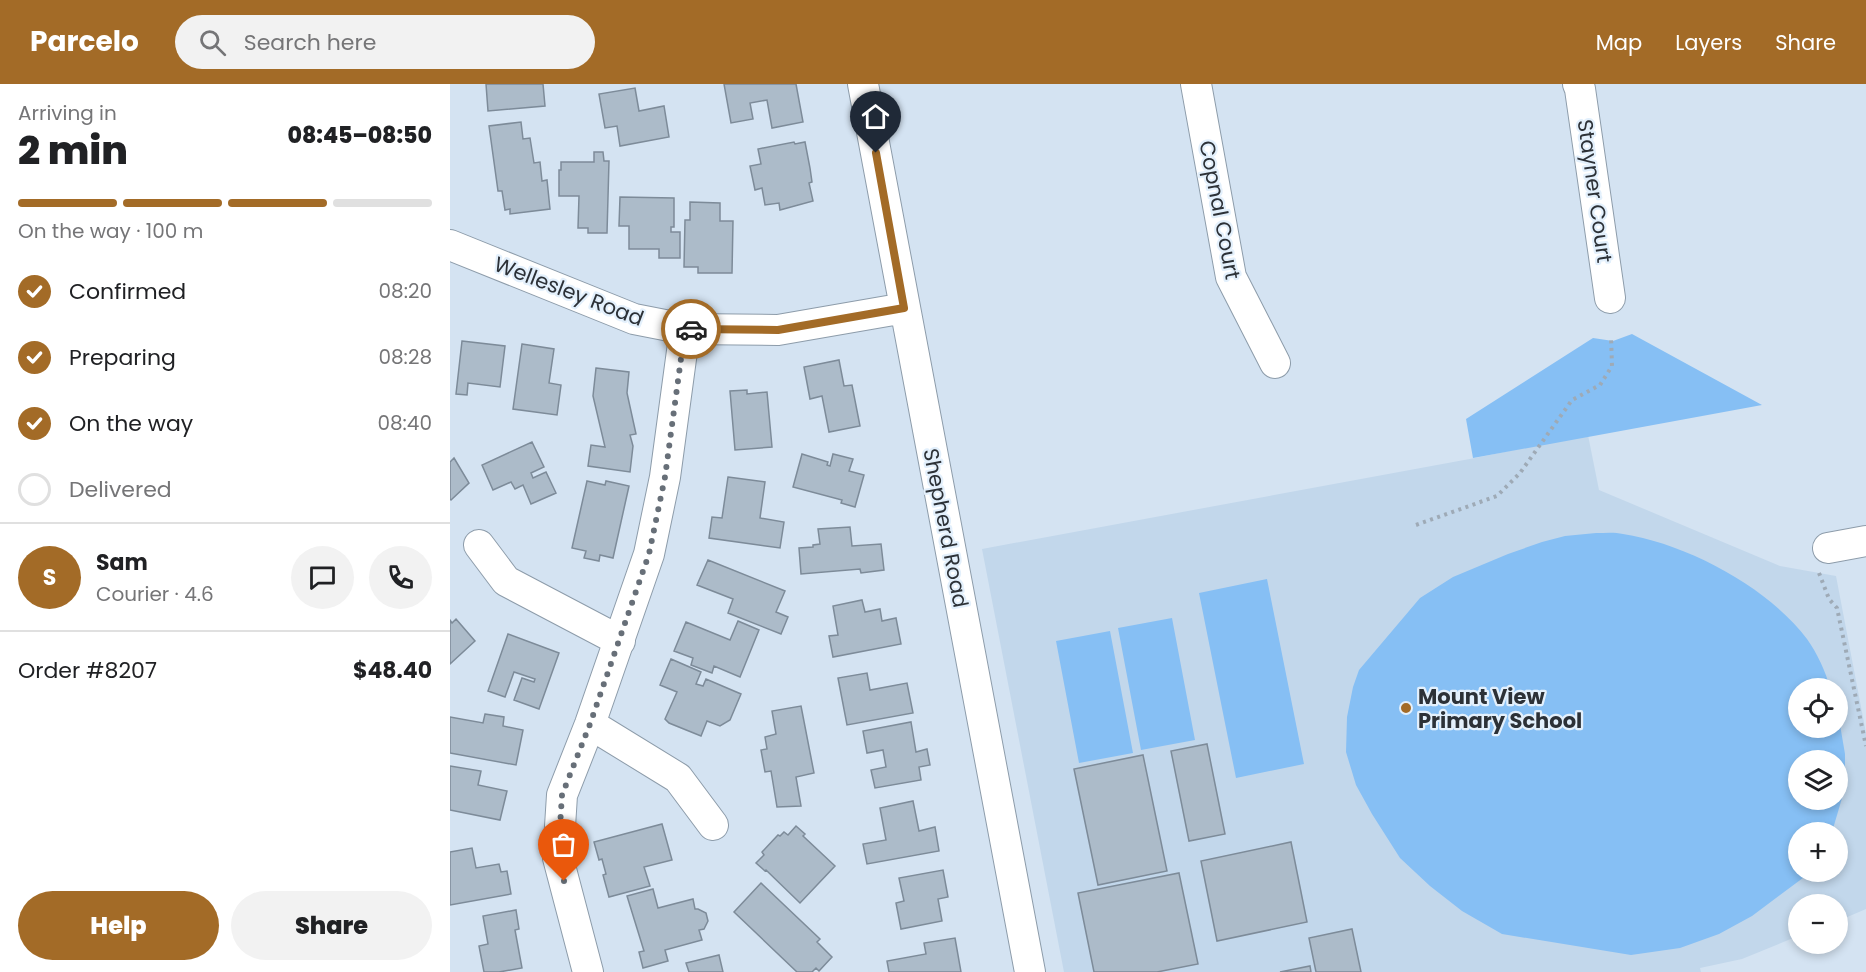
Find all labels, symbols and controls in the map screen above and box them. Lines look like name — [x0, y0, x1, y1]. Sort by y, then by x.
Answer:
search box — [175, 15, 595, 69]
text: Parcelo — [30, 22, 139, 61]
icon: search — [196, 26, 229, 59]
text: Search here — [244, 27, 376, 58]
text: Map — [1596, 28, 1642, 57]
text: Layers — [1675, 28, 1742, 57]
text: Share — [1775, 28, 1836, 57]
pin — [850, 91, 901, 153]
text: Arriving in — [18, 99, 117, 127]
icon: home — [859, 100, 892, 133]
street label: Stayner Court — [1571, 117, 1619, 265]
text: 08:45–08:50 — [287, 120, 432, 151]
text: 2 min — [18, 123, 128, 178]
street label: Copnal Court — [1192, 138, 1248, 282]
text: On the way · 100 m — [18, 217, 203, 245]
street label: Wellesley Road — [490, 249, 648, 333]
icon: check — [18, 275, 51, 308]
text: Confirmed — [69, 276, 186, 307]
text: 08:20 — [379, 277, 432, 305]
courier — [661, 299, 721, 359]
icon: car — [675, 313, 708, 346]
icon: check — [18, 341, 51, 374]
text: Preparing — [69, 342, 176, 373]
text: 08:28 — [378, 343, 432, 371]
icon: check — [18, 407, 51, 440]
text: On the way — [69, 408, 193, 439]
text: 08:40 — [377, 409, 432, 437]
street label: Shepherd Road — [916, 446, 976, 610]
text: Delivered — [69, 474, 172, 505]
button: chat — [291, 546, 354, 609]
button: phone — [369, 546, 432, 609]
text: Sam — [96, 547, 148, 578]
text: S — [43, 562, 56, 593]
text: Courier · 4.6 — [96, 580, 214, 608]
text: Order #8207 — [18, 655, 157, 686]
text: $48.40 — [353, 655, 432, 686]
map controls — [1788, 678, 1848, 954]
button: locate — [1788, 678, 1848, 738]
place label: Mount View Primary School — [1418, 682, 1582, 735]
marker: Mount View Primary School — [1399, 701, 1413, 715]
button: layers — [1788, 750, 1848, 810]
pin — [538, 819, 589, 881]
button: + — [1788, 822, 1848, 882]
icon: bag — [547, 828, 580, 861]
button: Help — [18, 891, 219, 960]
button: Share — [231, 891, 432, 960]
button: − — [1788, 894, 1848, 954]

